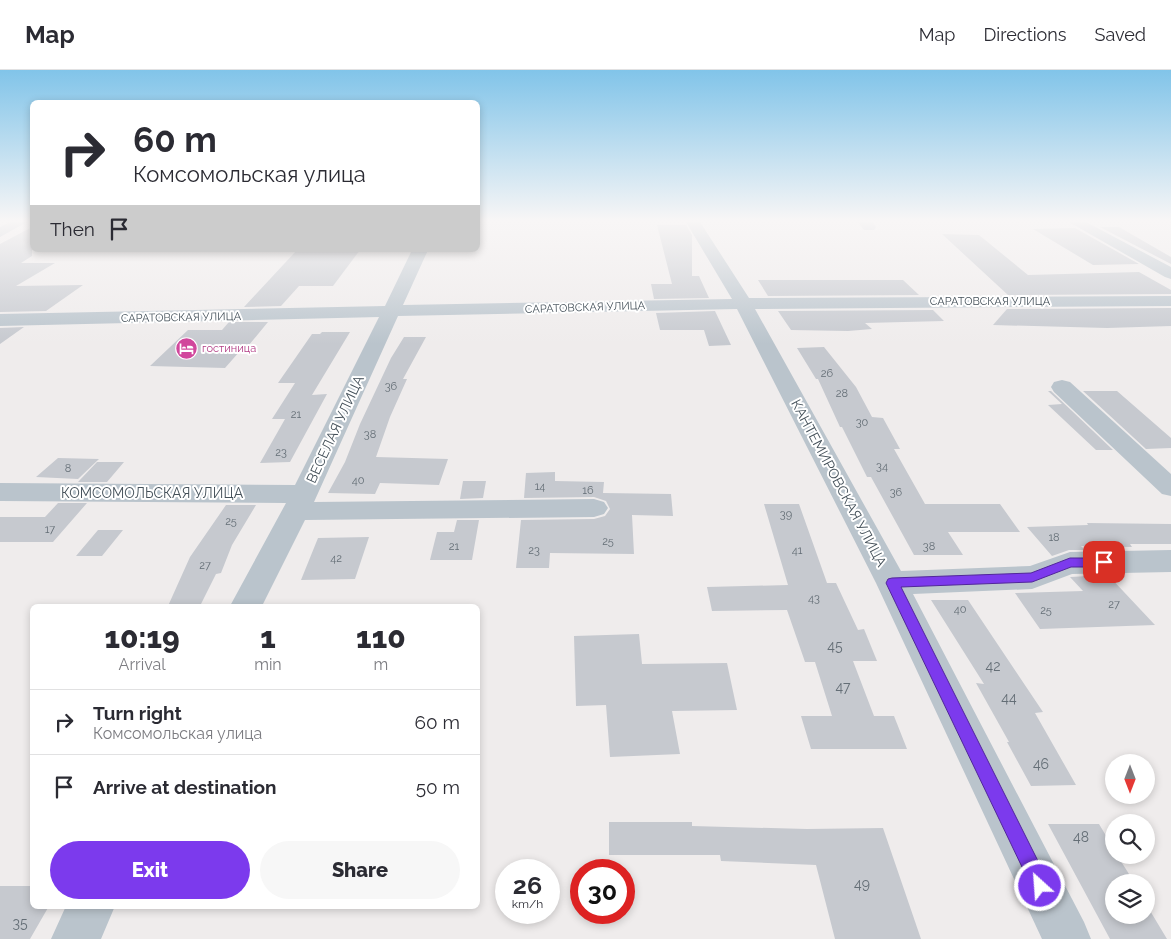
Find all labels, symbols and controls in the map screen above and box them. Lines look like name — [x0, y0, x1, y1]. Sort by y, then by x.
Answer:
text: Map — [25, 20, 75, 49]
text: Map — [919, 24, 955, 45]
text: Directions — [983, 24, 1067, 45]
text: Saved — [1095, 24, 1146, 45]
text: 60 m — [133, 119, 217, 160]
icon: right — [50, 120, 115, 185]
text: Комсомольская улица — [133, 161, 366, 187]
icon: arrive — [105, 215, 133, 243]
text: Then — [50, 218, 95, 240]
street label: САРАТОВСКАЯ УЛИЦА — [930, 295, 1051, 308]
street label: САРАТОВСКАЯ УЛИЦА — [525, 299, 646, 316]
street label: САРАТОВСКАЯ УЛИЦА — [121, 310, 242, 325]
hotel icon: гостиница — [174, 336, 198, 360]
place label: гостиница — [202, 342, 256, 355]
house number: 26 — [821, 367, 834, 380]
street label: ВЕСЕЛАЯ УЛИЦА — [303, 372, 367, 485]
house number: 36 — [385, 380, 398, 393]
house number: 28 — [836, 387, 848, 400]
street label: КАНТЕМИРОВСКАЯ УЛИЦА — [788, 397, 890, 570]
house number: 21 — [291, 408, 302, 421]
house number: 30 — [856, 416, 869, 429]
house number: 38 — [364, 428, 376, 441]
house number: 23 — [275, 446, 287, 459]
house number: 34 — [876, 460, 888, 473]
house number: 8 — [65, 462, 71, 475]
house number: 40 — [352, 474, 365, 487]
house number: 14 — [535, 480, 545, 493]
house number: 16 — [582, 484, 594, 497]
street label: КОМСОМОЛЬСКАЯ УЛИЦА — [61, 485, 244, 501]
house number: 36 — [890, 486, 903, 499]
house number: 39 — [780, 508, 792, 521]
house number: 25 — [225, 515, 237, 528]
house number: 17 — [45, 523, 55, 536]
house number: 18 — [1048, 531, 1060, 544]
house number: 25 — [602, 535, 614, 548]
house number: 21 — [449, 540, 460, 553]
house number: 38 — [923, 540, 935, 553]
pin — [1083, 541, 1125, 583]
house number: 23 — [528, 544, 540, 557]
house number: 41 — [792, 544, 803, 557]
icon: arrive — [1090, 548, 1118, 576]
house number: 42 — [330, 552, 342, 565]
house number: 27 — [199, 559, 211, 572]
house number: 43 — [808, 592, 820, 605]
house number: 27 — [1108, 598, 1120, 611]
house number: 40 — [954, 603, 967, 616]
house number: 25 — [1040, 604, 1052, 617]
text: 10:19 — [104, 620, 180, 655]
text: 1 — [260, 620, 276, 655]
text: 110 — [356, 620, 406, 655]
house number: 45 — [827, 638, 843, 654]
text: Arrival — [119, 655, 166, 674]
text: min — [254, 655, 282, 674]
text: m — [373, 655, 388, 674]
house number: 42 — [986, 658, 1000, 674]
house number: 47 — [835, 679, 851, 695]
house number: 44 — [1001, 690, 1017, 706]
text: Turn right — [93, 702, 182, 724]
icon: right — [50, 708, 78, 736]
text: 60 m — [415, 711, 460, 733]
text: Комсомольская улица — [93, 724, 262, 743]
north arrow — [1105, 754, 1155, 804]
map controls — [1105, 754, 1155, 924]
house number: 46 — [1033, 756, 1049, 772]
icon: arrive — [50, 773, 78, 801]
text: Arrive at destination — [93, 776, 277, 798]
text: 50 m — [416, 776, 460, 798]
button: search — [1105, 814, 1155, 864]
house number: 48 — [1073, 829, 1089, 845]
button: Exit — [50, 841, 250, 899]
button: Share — [260, 841, 460, 899]
speed limit sign: 30 — [570, 859, 635, 924]
position arrow — [1013, 859, 1065, 911]
text: 26 — [513, 870, 542, 900]
button: layers — [1105, 874, 1155, 924]
house number: 49 — [854, 876, 870, 892]
text: km/h — [512, 897, 543, 911]
house number: 35 — [12, 915, 28, 931]

